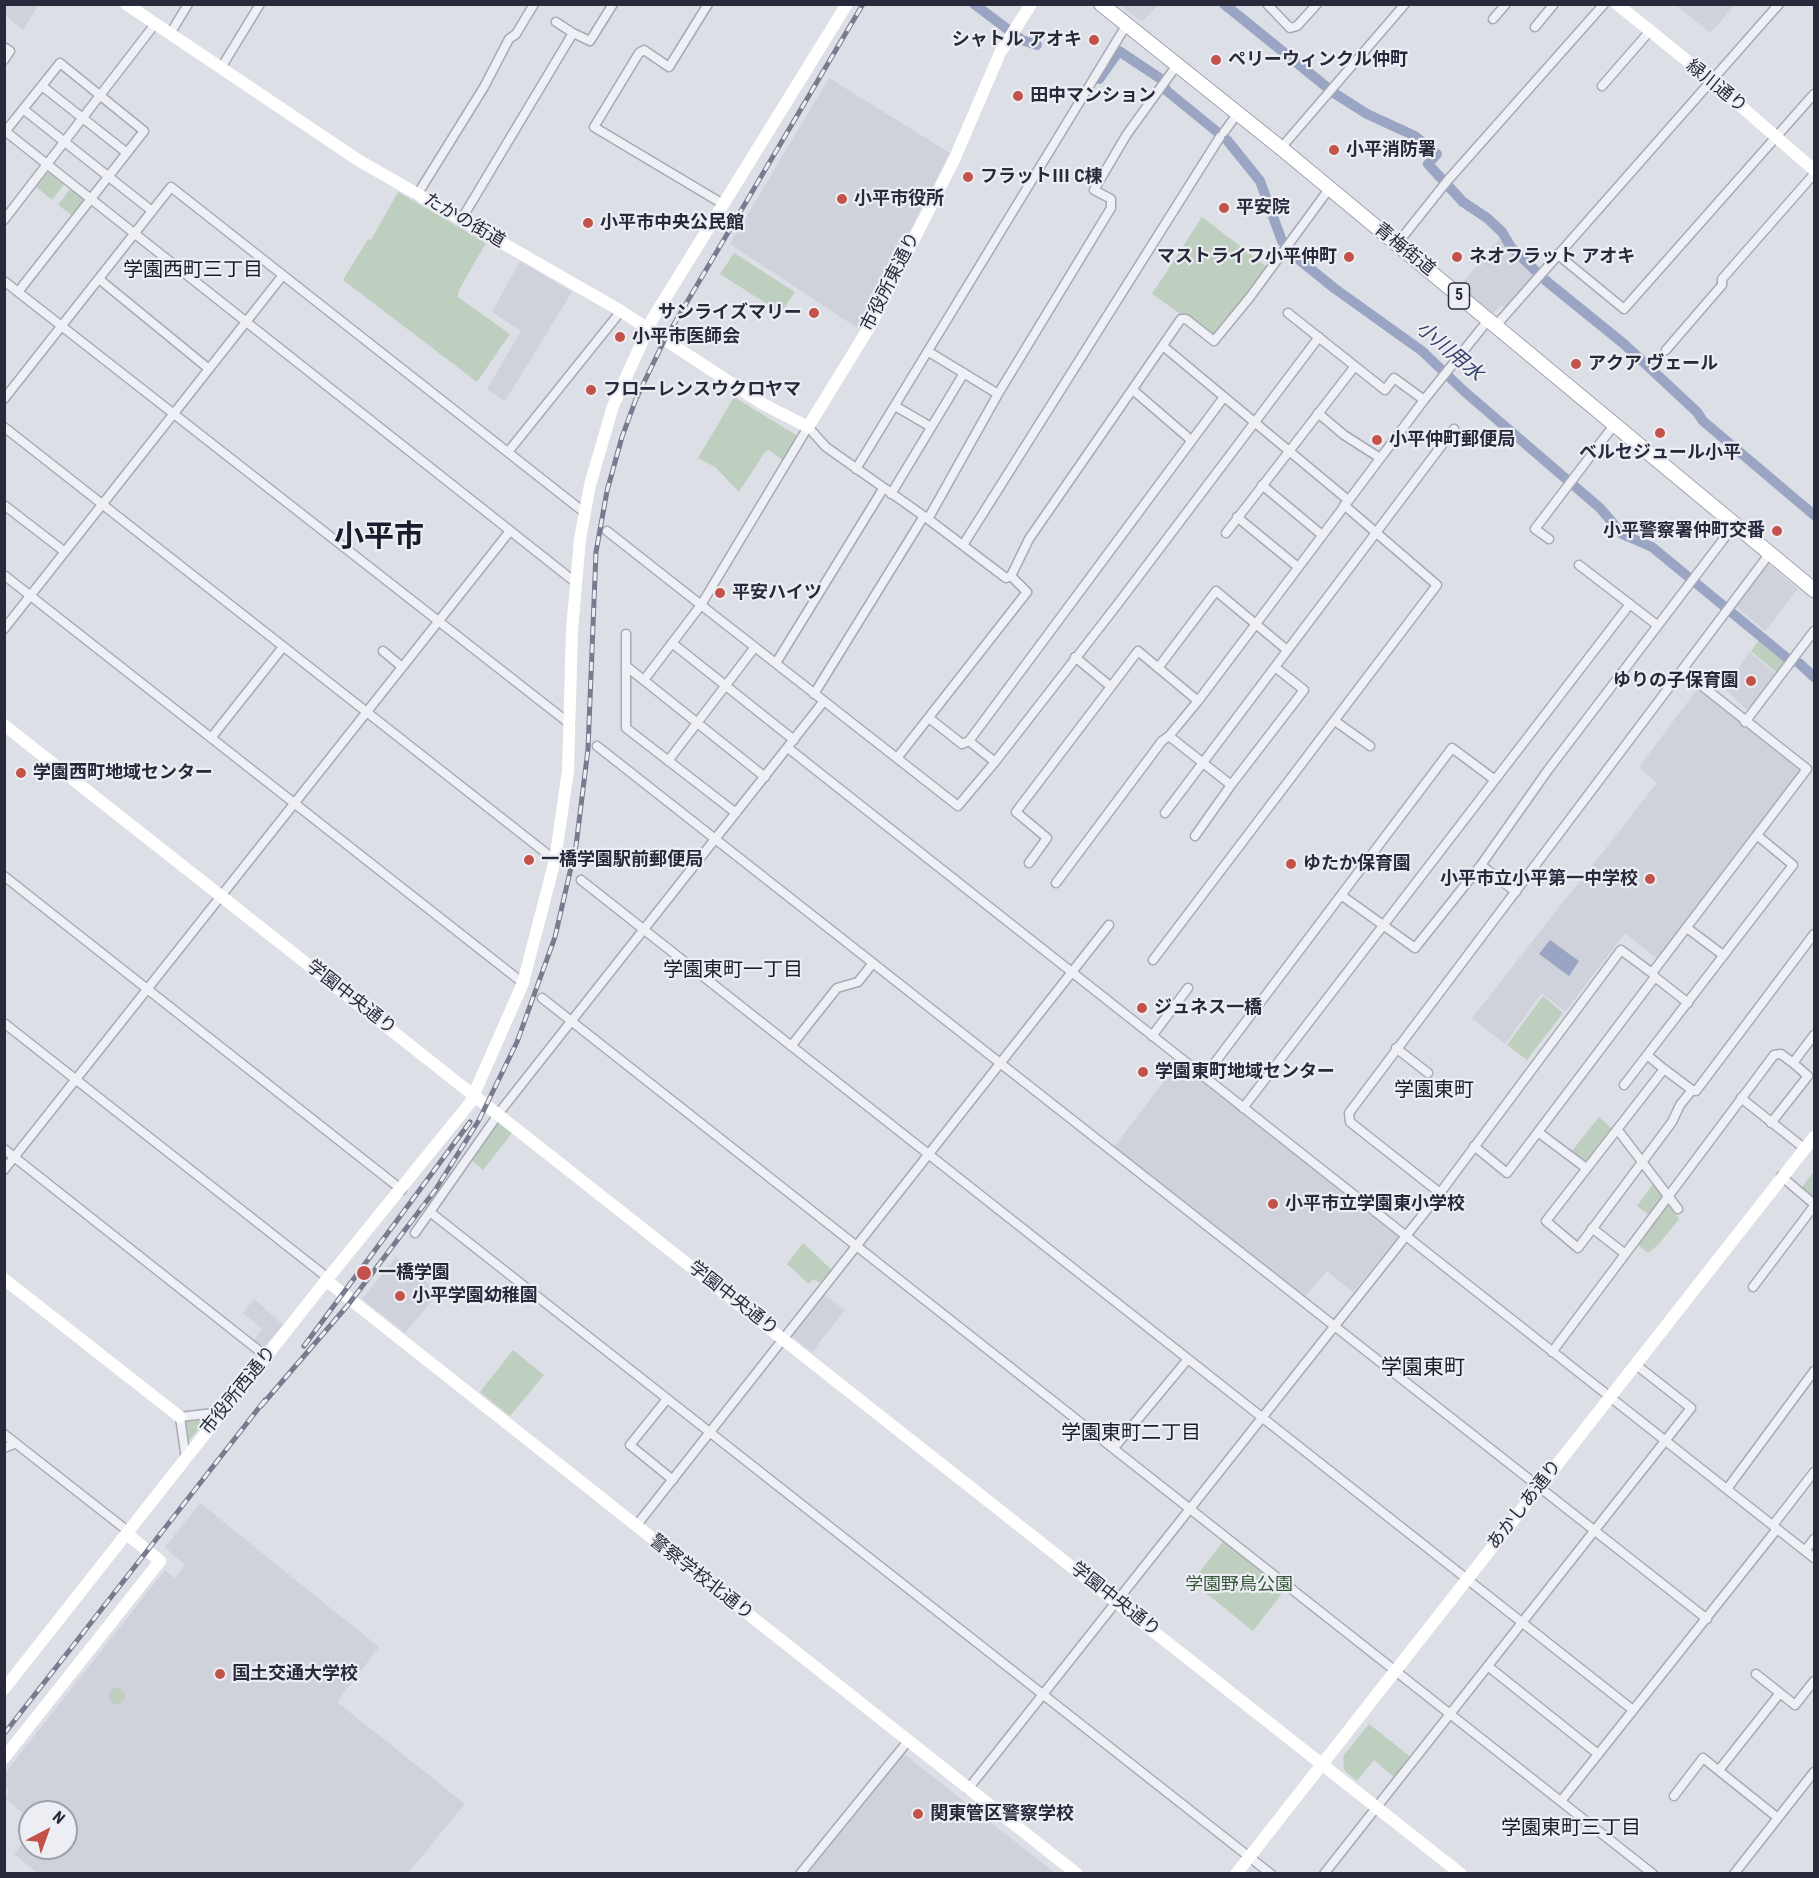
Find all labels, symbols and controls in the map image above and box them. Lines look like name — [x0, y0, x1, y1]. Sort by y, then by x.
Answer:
place label: シャトル アオキ — [952, 29, 1082, 51]
marker: シャトル アオキ — [1087, 33, 1101, 47]
place label: ペリーウィンクル仲町 — [1228, 49, 1408, 71]
marker: ペリーウィンクル仲町 — [1209, 53, 1223, 67]
street label: 緑川通り — [1681, 56, 1751, 118]
place label: 田中マンション — [1030, 85, 1156, 107]
marker: 田中マンション — [1011, 89, 1025, 103]
place label: 小平消防署 — [1346, 139, 1436, 161]
marker: 小平消防署 — [1327, 143, 1341, 157]
place label: フラットⅢ C棟 — [980, 166, 1102, 188]
marker: フラットⅢ C棟 — [961, 170, 975, 184]
place label: 小平市役所 — [854, 188, 944, 210]
street label: たかの街道 — [420, 189, 508, 253]
marker: 小平市役所 — [835, 192, 849, 206]
place label: 平安院 — [1236, 197, 1290, 219]
marker: 平安院 — [1217, 201, 1231, 215]
place label: 小平市中央公民館 — [600, 212, 744, 234]
marker: 小平市中央公民館 — [581, 216, 595, 230]
street label: 青梅街道 — [1369, 219, 1439, 281]
street label: 市役所東通り — [857, 229, 925, 335]
place label: マストライフ小平仲町 — [1157, 246, 1337, 268]
place label: ネオフラット アオキ — [1469, 246, 1635, 268]
marker: マストライフ小平仲町 — [1342, 250, 1356, 264]
marker: ネオフラット アオキ — [1450, 250, 1464, 264]
district label: 学園西町三丁目 — [123, 259, 263, 283]
road number: 5 — [1448, 283, 1470, 309]
place label: サンライズマリー — [658, 302, 802, 324]
marker: サンライズマリー — [807, 306, 821, 320]
water label: 小川用水 — [1411, 317, 1487, 387]
place label: 小平市医師会 — [632, 326, 740, 348]
marker: 小平市医師会 — [613, 330, 627, 344]
place label: アクア ヴェール — [1588, 353, 1718, 375]
marker: アクア ヴェール — [1569, 357, 1583, 371]
place label: フローレンスウクロヤマ — [603, 379, 801, 401]
marker: フローレンスウクロヤマ — [584, 383, 598, 397]
marker: ベルセジュール小平 — [1653, 426, 1667, 440]
place label: 小平仲町郵便局 — [1389, 429, 1515, 451]
marker: 小平仲町郵便局 — [1370, 433, 1384, 447]
place label: ベルセジュール小平 — [1579, 442, 1741, 464]
district label: 小平市 — [334, 520, 424, 556]
place label: 小平警察署仲町交番 — [1603, 520, 1765, 542]
marker: 小平警察署仲町交番 — [1770, 524, 1784, 538]
place label: 平安ハイツ — [732, 582, 822, 604]
marker: 平安ハイツ — [713, 586, 727, 600]
place label: ゆりの子保育園 — [1613, 670, 1739, 692]
marker: ゆりの子保育園 — [1744, 674, 1758, 688]
place label: 学園西町地域センター — [33, 762, 213, 784]
marker: 学園西町地域センター — [14, 766, 28, 780]
place label: 一橋学園駅前郵便局 — [541, 849, 703, 871]
marker: 一橋学園駅前郵便局 — [522, 853, 536, 867]
place label: ゆたか保育園 — [1303, 853, 1411, 875]
marker: ゆたか保育園 — [1284, 857, 1298, 871]
place label: 小平市立小平第一中学校 — [1440, 868, 1638, 890]
marker: 小平市立小平第一中学校 — [1643, 872, 1657, 886]
street label: 学園中央通り — [302, 956, 400, 1040]
district label: 学園東町一丁目 — [663, 959, 803, 983]
place label: ジュネス一橋 — [1154, 997, 1262, 1019]
marker: ジュネス一橋 — [1135, 1001, 1149, 1015]
place label: 学園東町地域センター — [1155, 1061, 1335, 1083]
marker: 学園東町地域センター — [1136, 1065, 1150, 1079]
district label: 学園東町 — [1394, 1079, 1474, 1103]
place label: 小平市立学園東小学校 — [1285, 1193, 1465, 1215]
marker: 小平市立学園東小学校 — [1266, 1197, 1280, 1211]
street label: 学園中央通り — [684, 1257, 782, 1341]
place label: 一橋学園 — [378, 1262, 450, 1284]
marker: 一橋学園 — [355, 1264, 373, 1282]
place label: 小平学園幼稚園 — [412, 1285, 538, 1307]
marker: 小平学園幼稚園 — [393, 1289, 407, 1303]
street label: 市役所西通り — [197, 1342, 281, 1440]
district label: 学園東町 — [1381, 1356, 1465, 1382]
district label: 学園東町二丁目 — [1061, 1422, 1201, 1446]
street label: あかしあ通り — [1483, 1456, 1567, 1554]
street label: 警察学校北通り — [645, 1531, 757, 1625]
street label: 学園中央通り — [1066, 1558, 1164, 1642]
park label: 学園野鳥公園 — [1185, 1574, 1293, 1596]
place label: 国土交通大学校 — [232, 1663, 358, 1685]
marker: 国土交通大学校 — [213, 1667, 227, 1681]
north arrow — [18, 1800, 78, 1860]
place label: 関東管区警察学校 — [930, 1803, 1074, 1825]
text: N — [49, 1807, 69, 1828]
marker: 関東管区警察学校 — [911, 1807, 925, 1821]
district label: 学園東町三丁目 — [1501, 1817, 1641, 1841]

